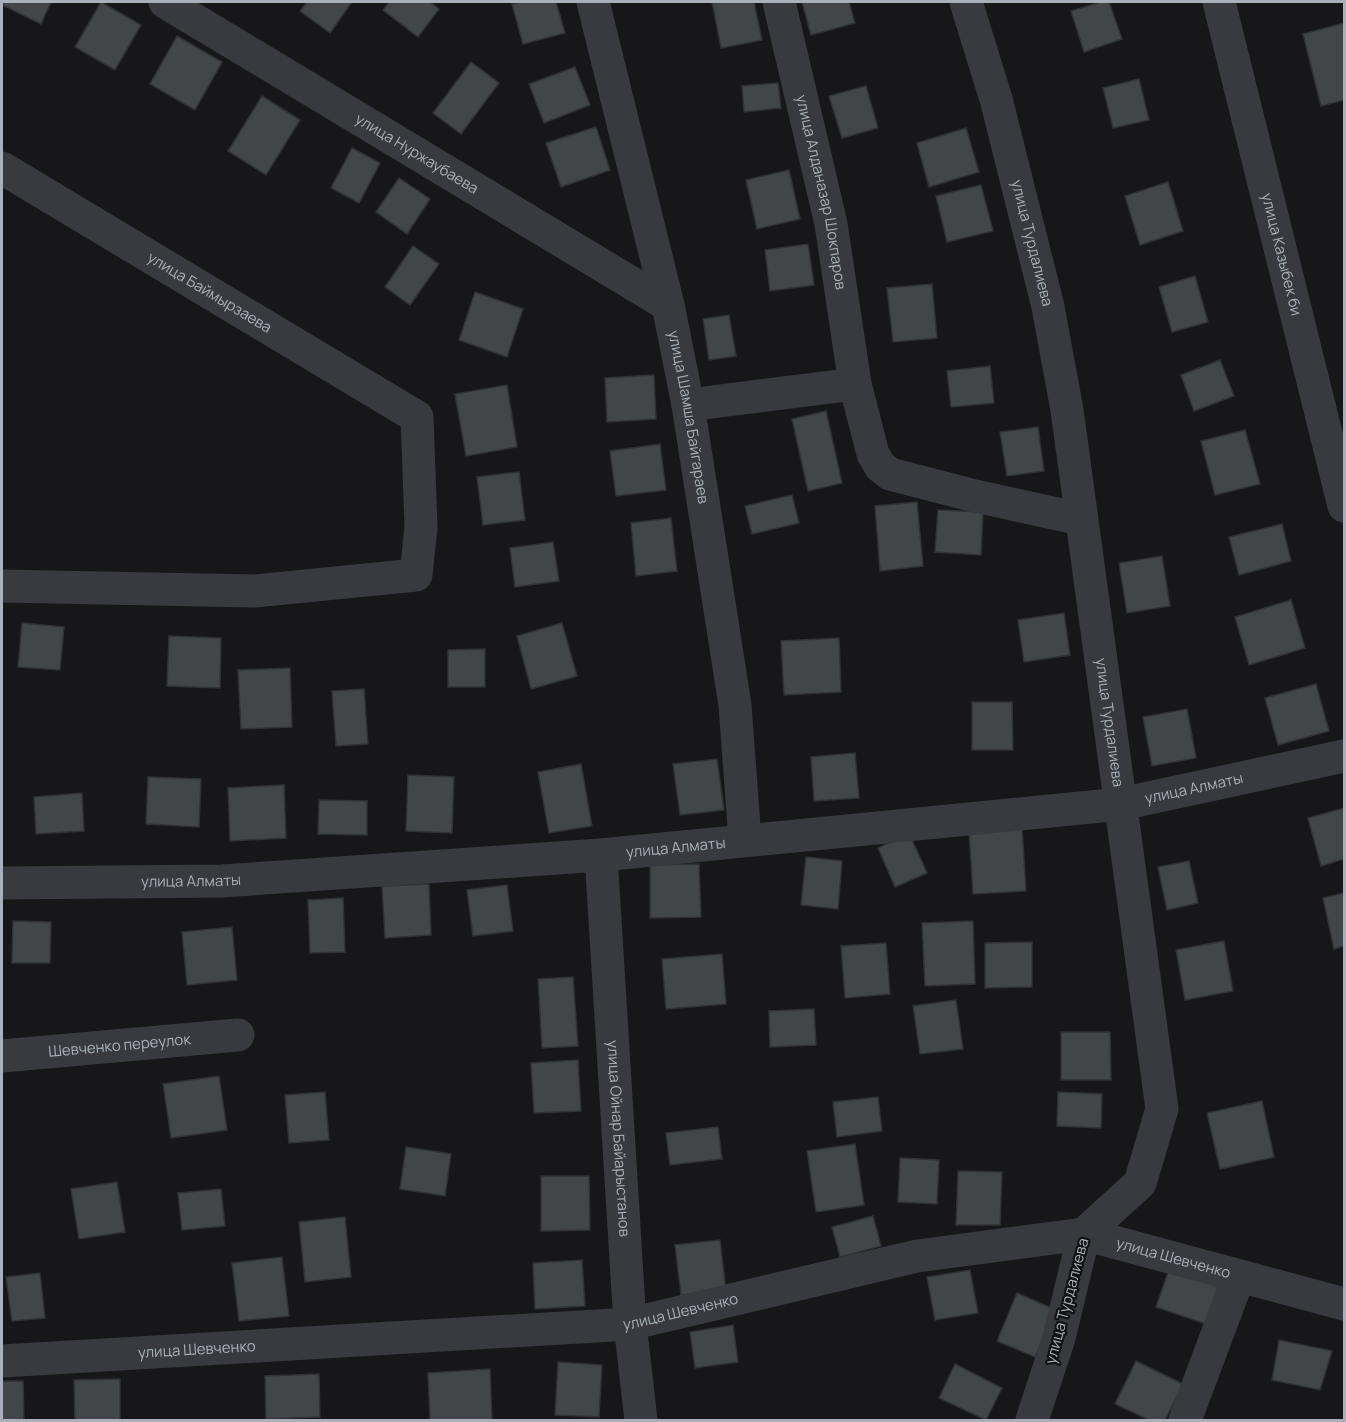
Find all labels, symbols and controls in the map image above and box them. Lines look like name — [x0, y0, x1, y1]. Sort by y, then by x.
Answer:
street label: улица Алданазар Шокпаров — [791, 93, 852, 291]
street label: улица Нуржаубаева — [352, 108, 483, 199]
street label: улица Турдалиева — [1007, 177, 1058, 308]
street label: улица Казыбек би — [1257, 191, 1307, 318]
street label: улица Баймырзаева — [144, 247, 276, 337]
street label: улица Шамша Байгараев — [663, 328, 714, 505]
street label: улица Турдалиева — [1091, 657, 1129, 788]
street label: улица Алматы — [1143, 767, 1245, 809]
street label: улица Алматы — [625, 832, 726, 863]
street label: улица Алматы — [141, 869, 242, 892]
street label: Шевченко переулок — [47, 1028, 192, 1062]
street label: улица Ойнар Байарыстанов — [602, 1040, 636, 1237]
street label: улица Шевченко — [1114, 1232, 1233, 1283]
street label: улица Турдалиева — [1040, 1236, 1093, 1366]
street label: улица Шевченко — [622, 1288, 740, 1334]
street label: улица Шевченко — [137, 1335, 256, 1363]

